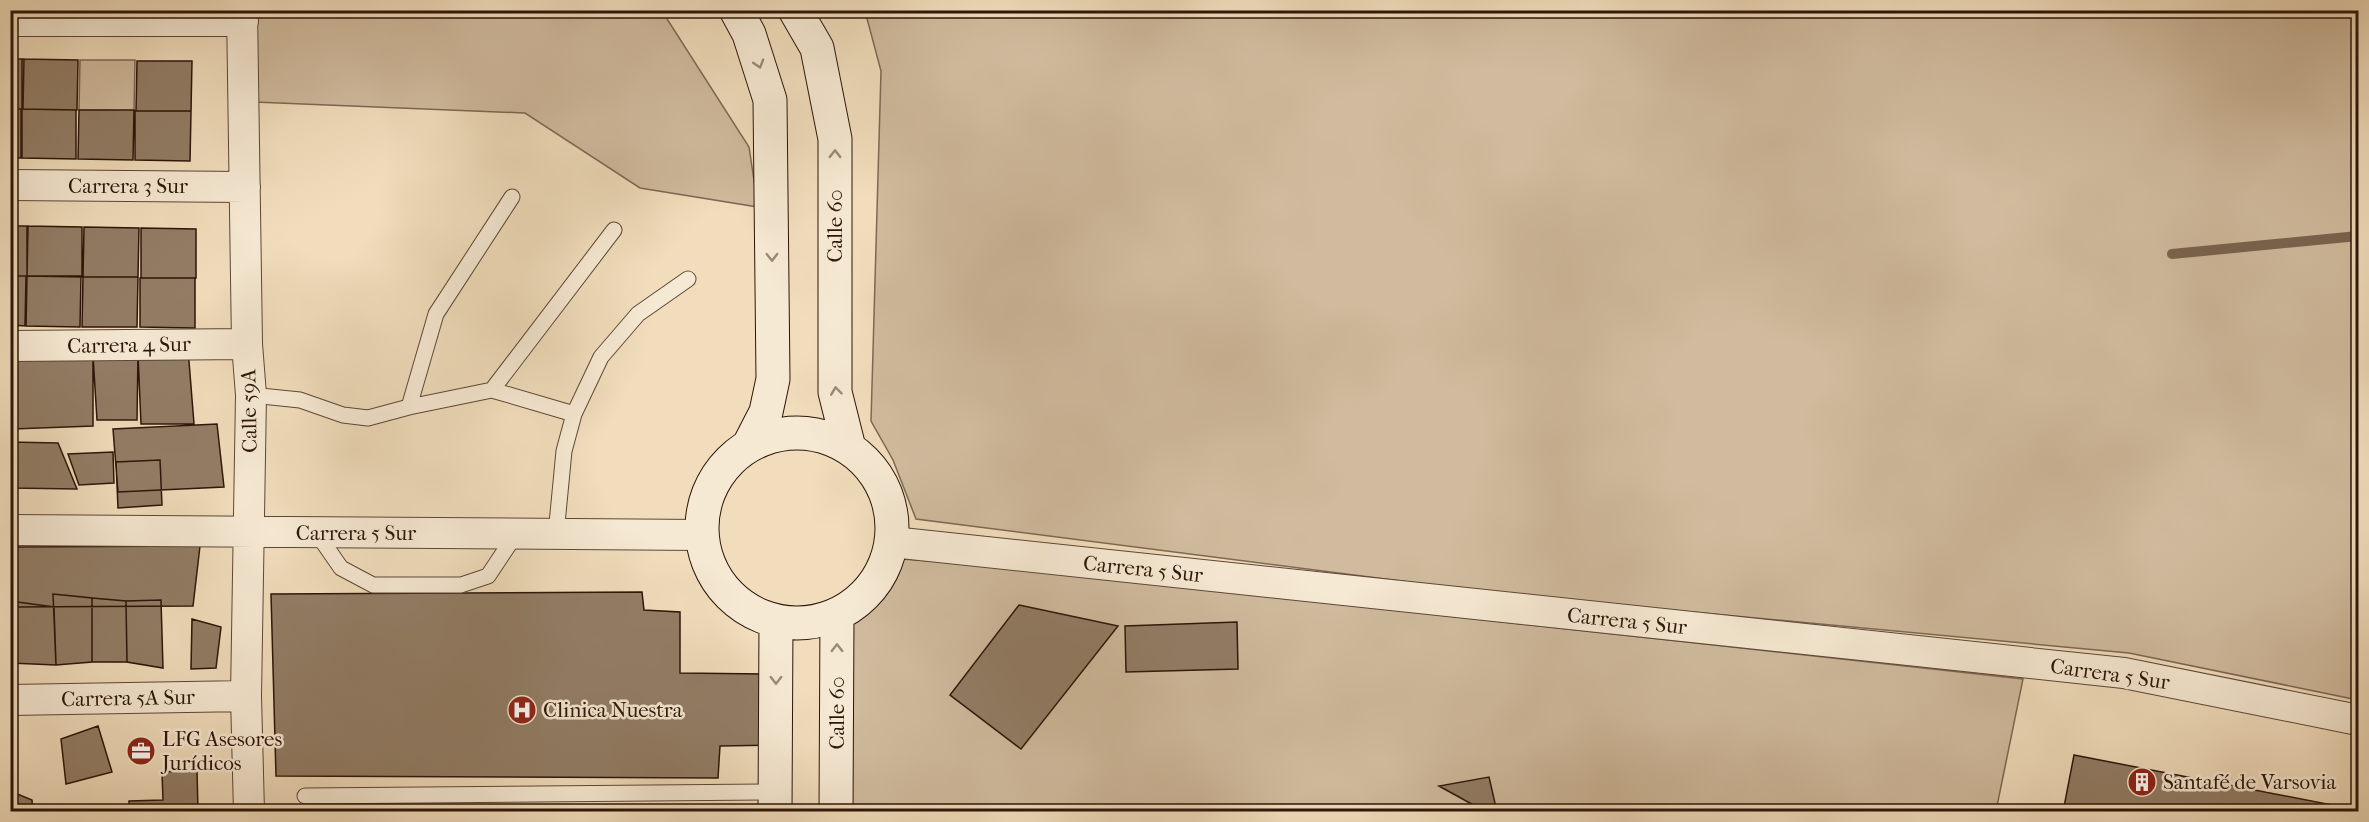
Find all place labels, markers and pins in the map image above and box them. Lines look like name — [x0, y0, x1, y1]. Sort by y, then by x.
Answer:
hospital icon: Clinica Nuestra — [506, 694, 538, 726]
place label: Clinica Nuestra — [543, 698, 683, 722]
place label: LFG Asesores Jurídicos — [160, 727, 282, 775]
office icon: LFG Asesores Jurídicos — [125, 735, 157, 767]
building icon: Santafé de Varsovia — [2126, 766, 2158, 798]
place label: Santafé de Varsovia — [2163, 770, 2336, 794]

